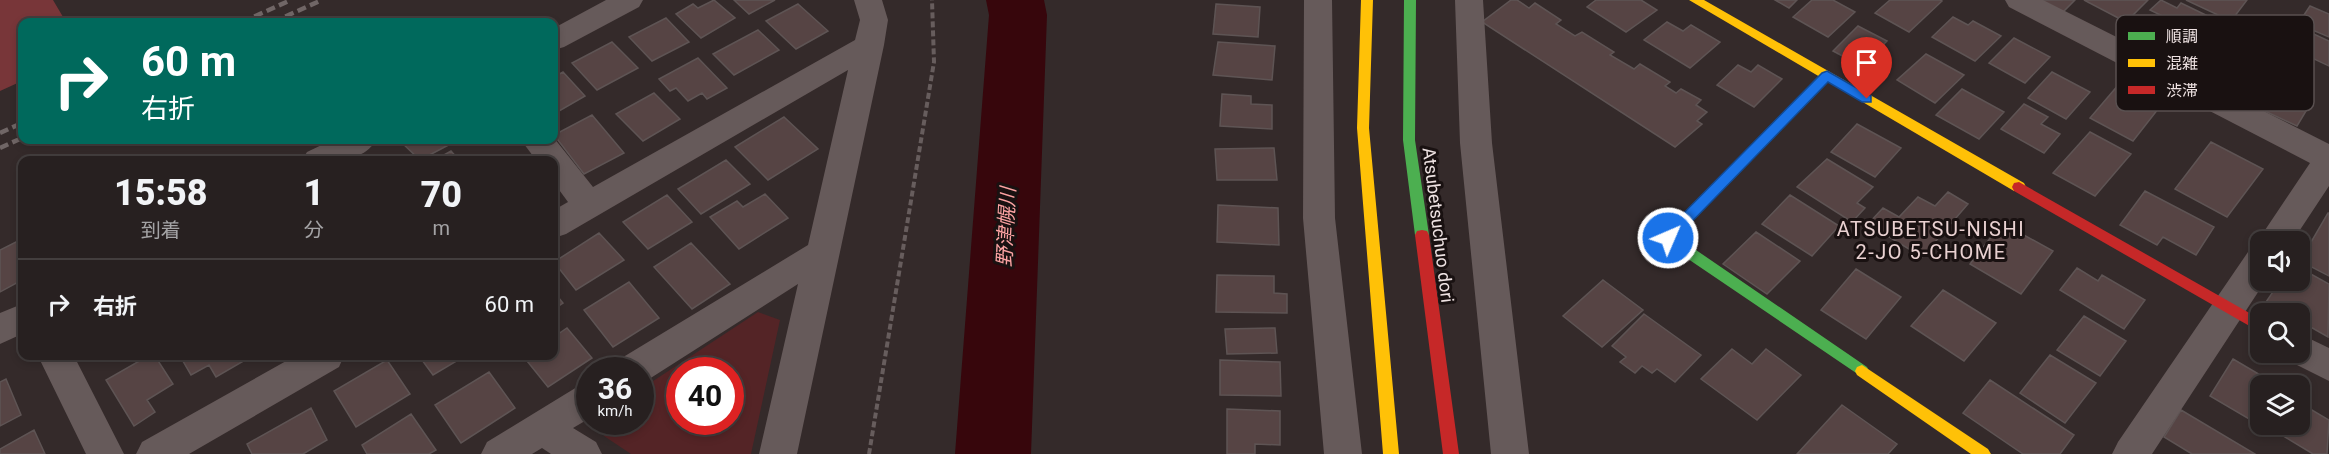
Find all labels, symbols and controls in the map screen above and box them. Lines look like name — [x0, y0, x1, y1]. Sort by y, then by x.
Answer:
legend — [2116, 15, 2314, 111]
text: 順調 — [2166, 27, 2198, 46]
text: 60 m — [141, 37, 236, 86]
pin — [1841, 37, 1892, 99]
icon: right — [42, 42, 120, 120]
icon: arrive — [1850, 46, 1883, 79]
text: 混雑 — [2166, 54, 2198, 73]
text: 渋滞 — [2166, 81, 2198, 100]
text: 右折 — [141, 93, 195, 125]
street label: Atsubetsuchuo dori — [1419, 146, 1458, 304]
text: 15:58 — [114, 172, 208, 214]
text: 1 — [304, 172, 324, 214]
text: 70 — [420, 174, 462, 216]
water label: 野津幌川 — [992, 184, 1020, 268]
position arrow — [1636, 206, 1700, 270]
text: m — [432, 216, 450, 240]
district label: ATSUBETSU-NISHI 2-JO 5-CHOME — [1837, 217, 2025, 264]
text: 到着 — [141, 218, 181, 242]
text: 分 — [304, 218, 324, 242]
map controls — [2250, 231, 2310, 435]
button: sound — [2250, 231, 2310, 291]
icon: right — [42, 288, 75, 321]
text: 60 m — [485, 292, 534, 317]
text: 右折 — [93, 294, 137, 319]
button: search — [2250, 303, 2310, 363]
speed limit sign: 40 — [666, 357, 744, 435]
text: 36 — [598, 371, 632, 406]
button: layers — [2250, 375, 2310, 435]
text: km/h — [597, 402, 633, 420]

